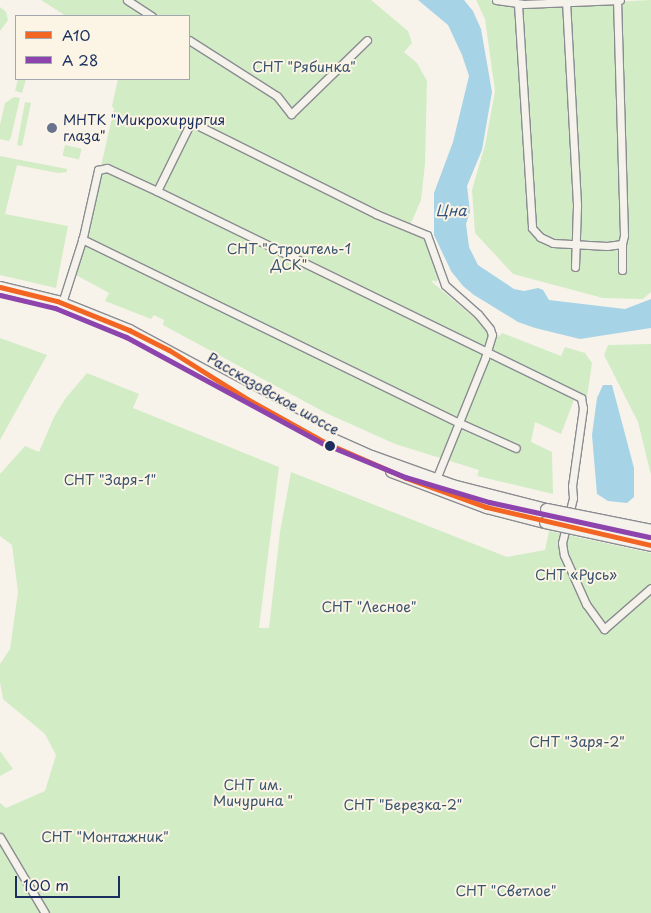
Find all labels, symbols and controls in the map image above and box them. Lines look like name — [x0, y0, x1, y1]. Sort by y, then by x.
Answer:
legend — [15, 15, 190, 80]
text: А10 — [62, 23, 91, 46]
text: А 28 — [62, 48, 98, 71]
park label: СНТ "Рябинка" — [252, 59, 356, 75]
place label: МНТК "Микрохирургия глаза" — [63, 112, 225, 144]
marker: МНТК "Микрохирургия глаза" — [45, 121, 59, 135]
water label: Цна — [435, 201, 467, 219]
park label: СНТ "Строитель-1 ДСК" — [227, 241, 351, 274]
street label: Рассказовское шоссе — [204, 349, 342, 439]
unlabelled marker — [325, 441, 335, 451]
park label: СНТ "Заря-1" — [63, 472, 157, 488]
park label: СНТ «Русь» — [535, 567, 617, 583]
park label: СНТ "Лесное" — [321, 599, 417, 615]
park label: СНТ "Заря-2" — [529, 734, 625, 750]
park label: СНТ им. Мичурина " — [212, 777, 294, 810]
park label: СНТ "Березка-2" — [343, 797, 463, 813]
park label: СНТ "Монтажник" — [41, 829, 169, 845]
scale bar — [18, 866, 122, 898]
text: 100 m — [23, 873, 69, 896]
park label: СНТ "Светлое" — [455, 883, 557, 899]

